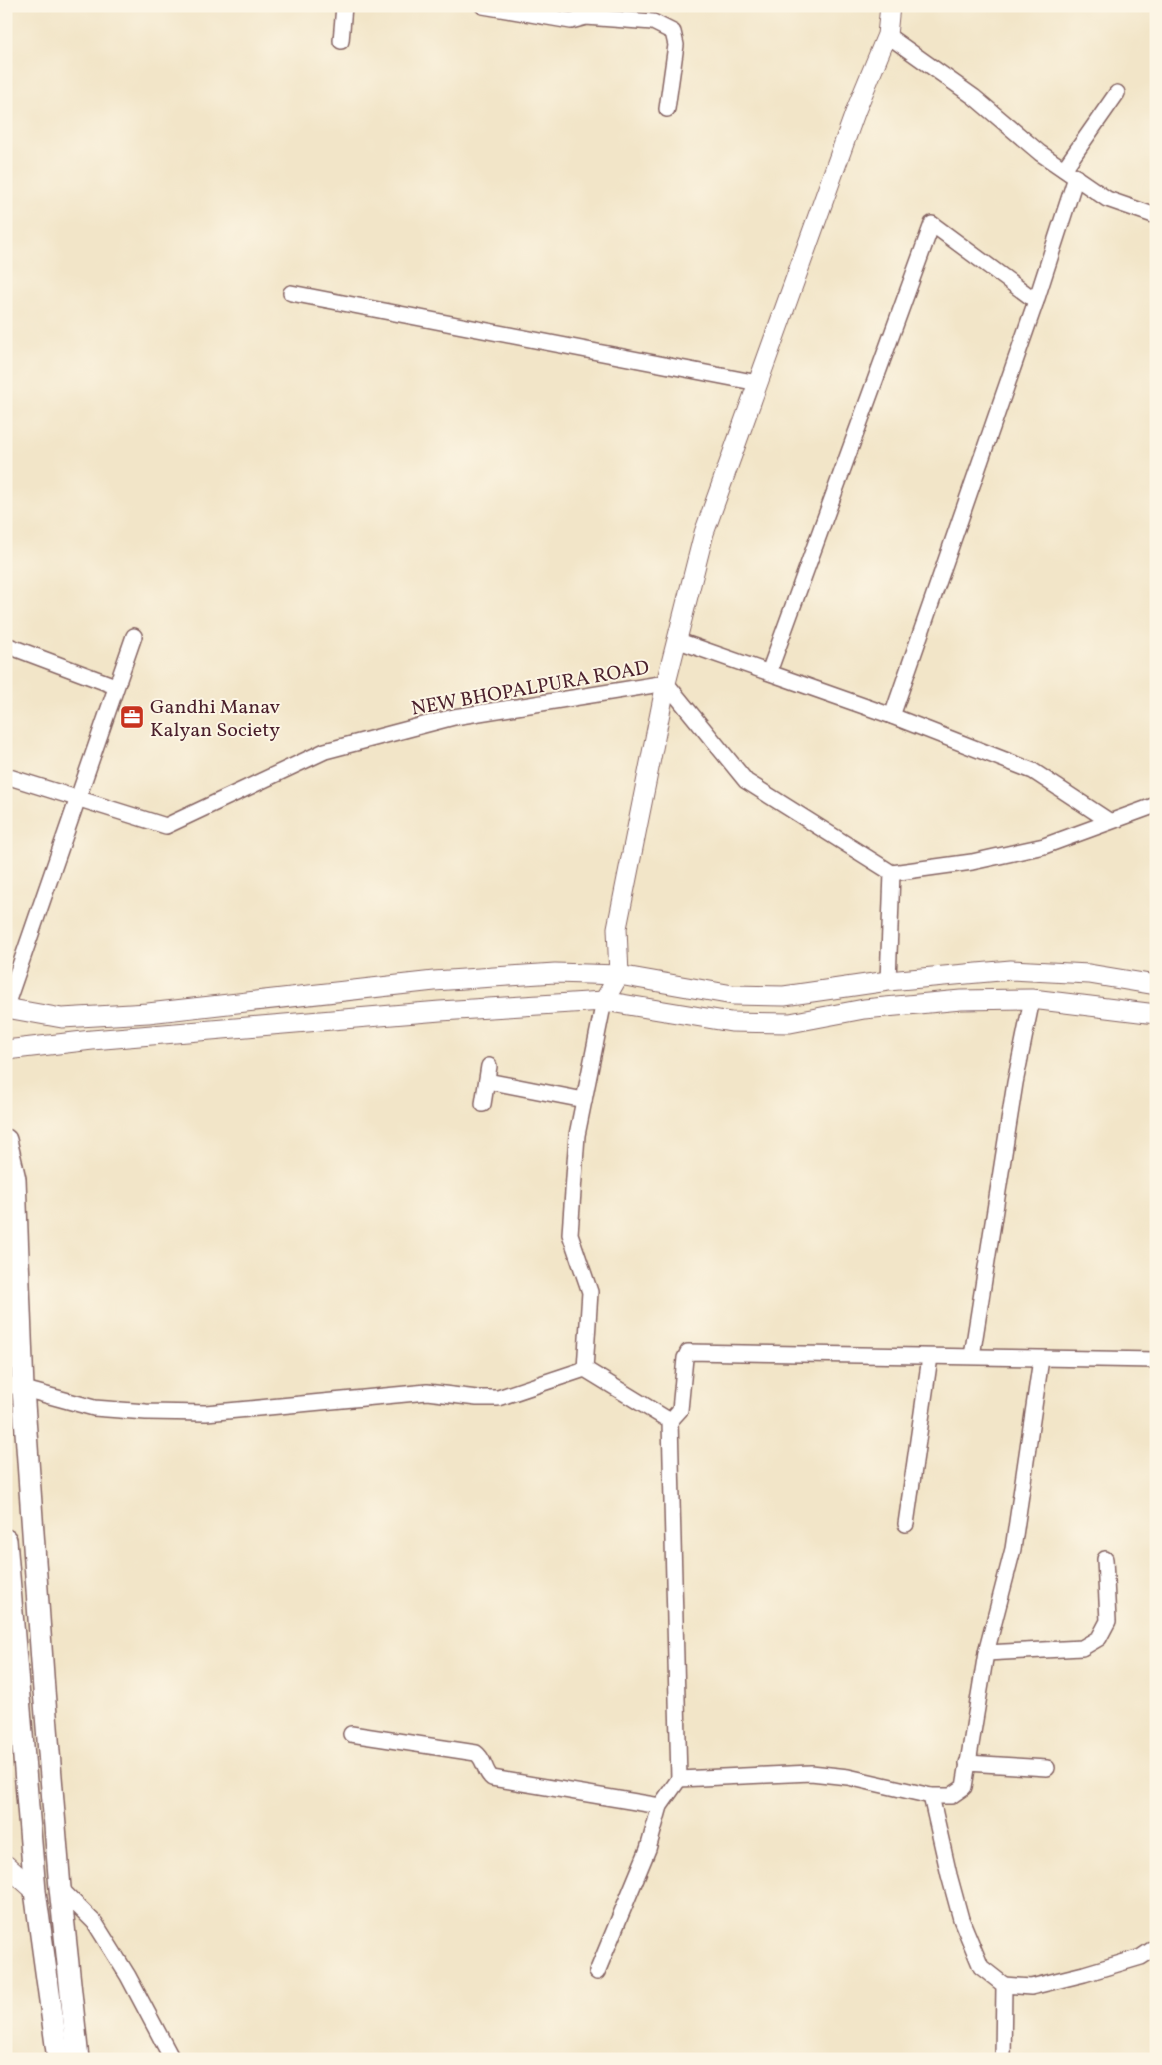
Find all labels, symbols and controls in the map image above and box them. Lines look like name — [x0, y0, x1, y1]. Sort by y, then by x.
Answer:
street label: NEW BHOPALPURA ROAD — [409, 654, 652, 724]
place label: Gandhi Manav Kalyan Society — [150, 694, 281, 745]
office icon: Gandhi Manav Kalyan Society — [119, 704, 145, 730]

